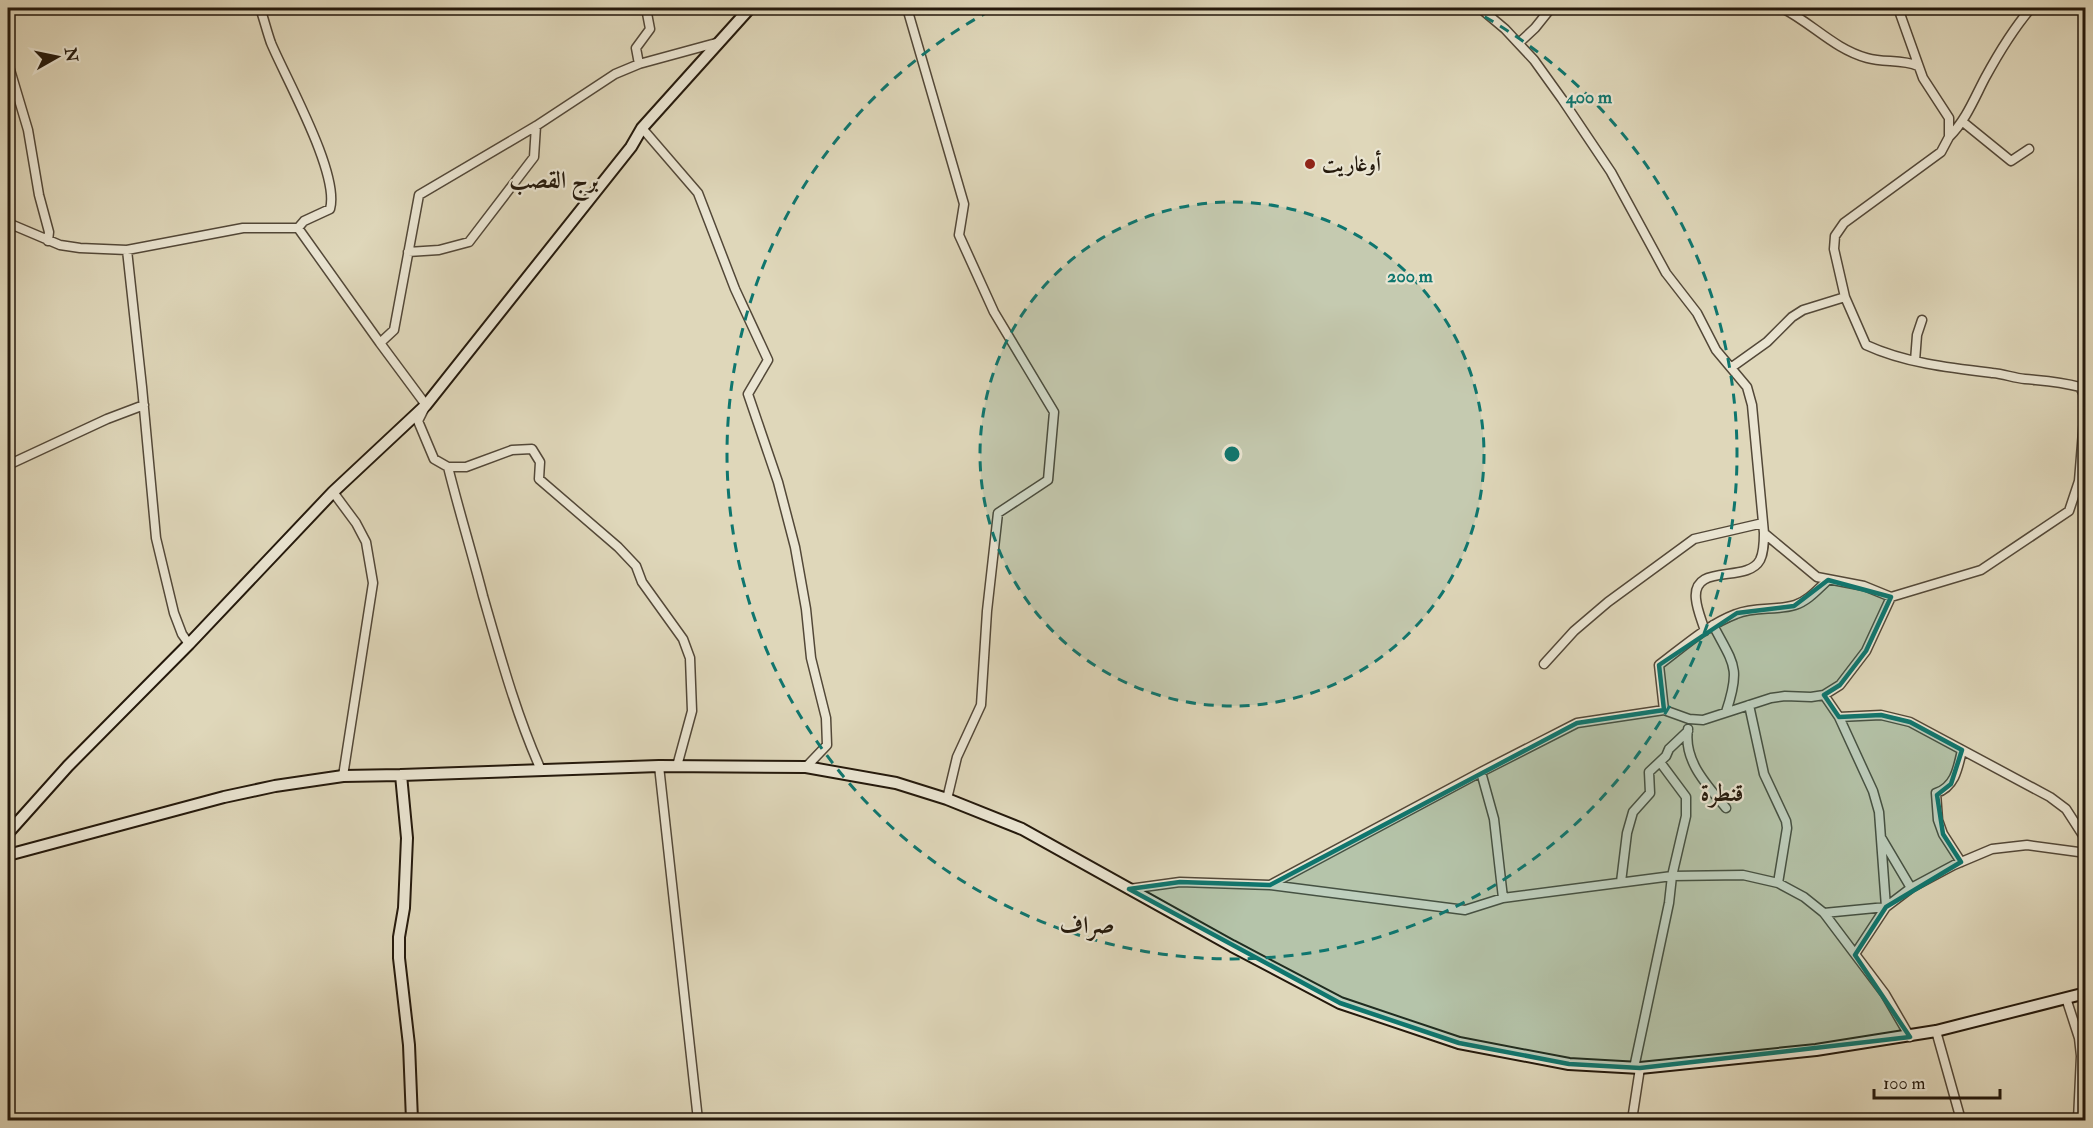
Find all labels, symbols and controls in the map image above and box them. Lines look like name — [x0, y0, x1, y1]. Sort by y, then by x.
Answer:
north arrow — [27, 27, 87, 87]
text: N — [60, 45, 82, 64]
text: 400 m — [1565, 86, 1613, 109]
place label: أوغاريت — [1322, 150, 1381, 178]
marker: أوغاريت — [1303, 157, 1317, 171]
district label: برج القصب — [509, 165, 599, 202]
text: 200 m — [1387, 265, 1434, 288]
centre of rings — [1222, 444, 1242, 464]
district label: قنطرة — [1700, 778, 1744, 809]
district label: صراف — [1060, 910, 1114, 941]
scale bar — [1874, 1062, 2000, 1100]
text: 100 m — [1883, 1072, 1926, 1095]

